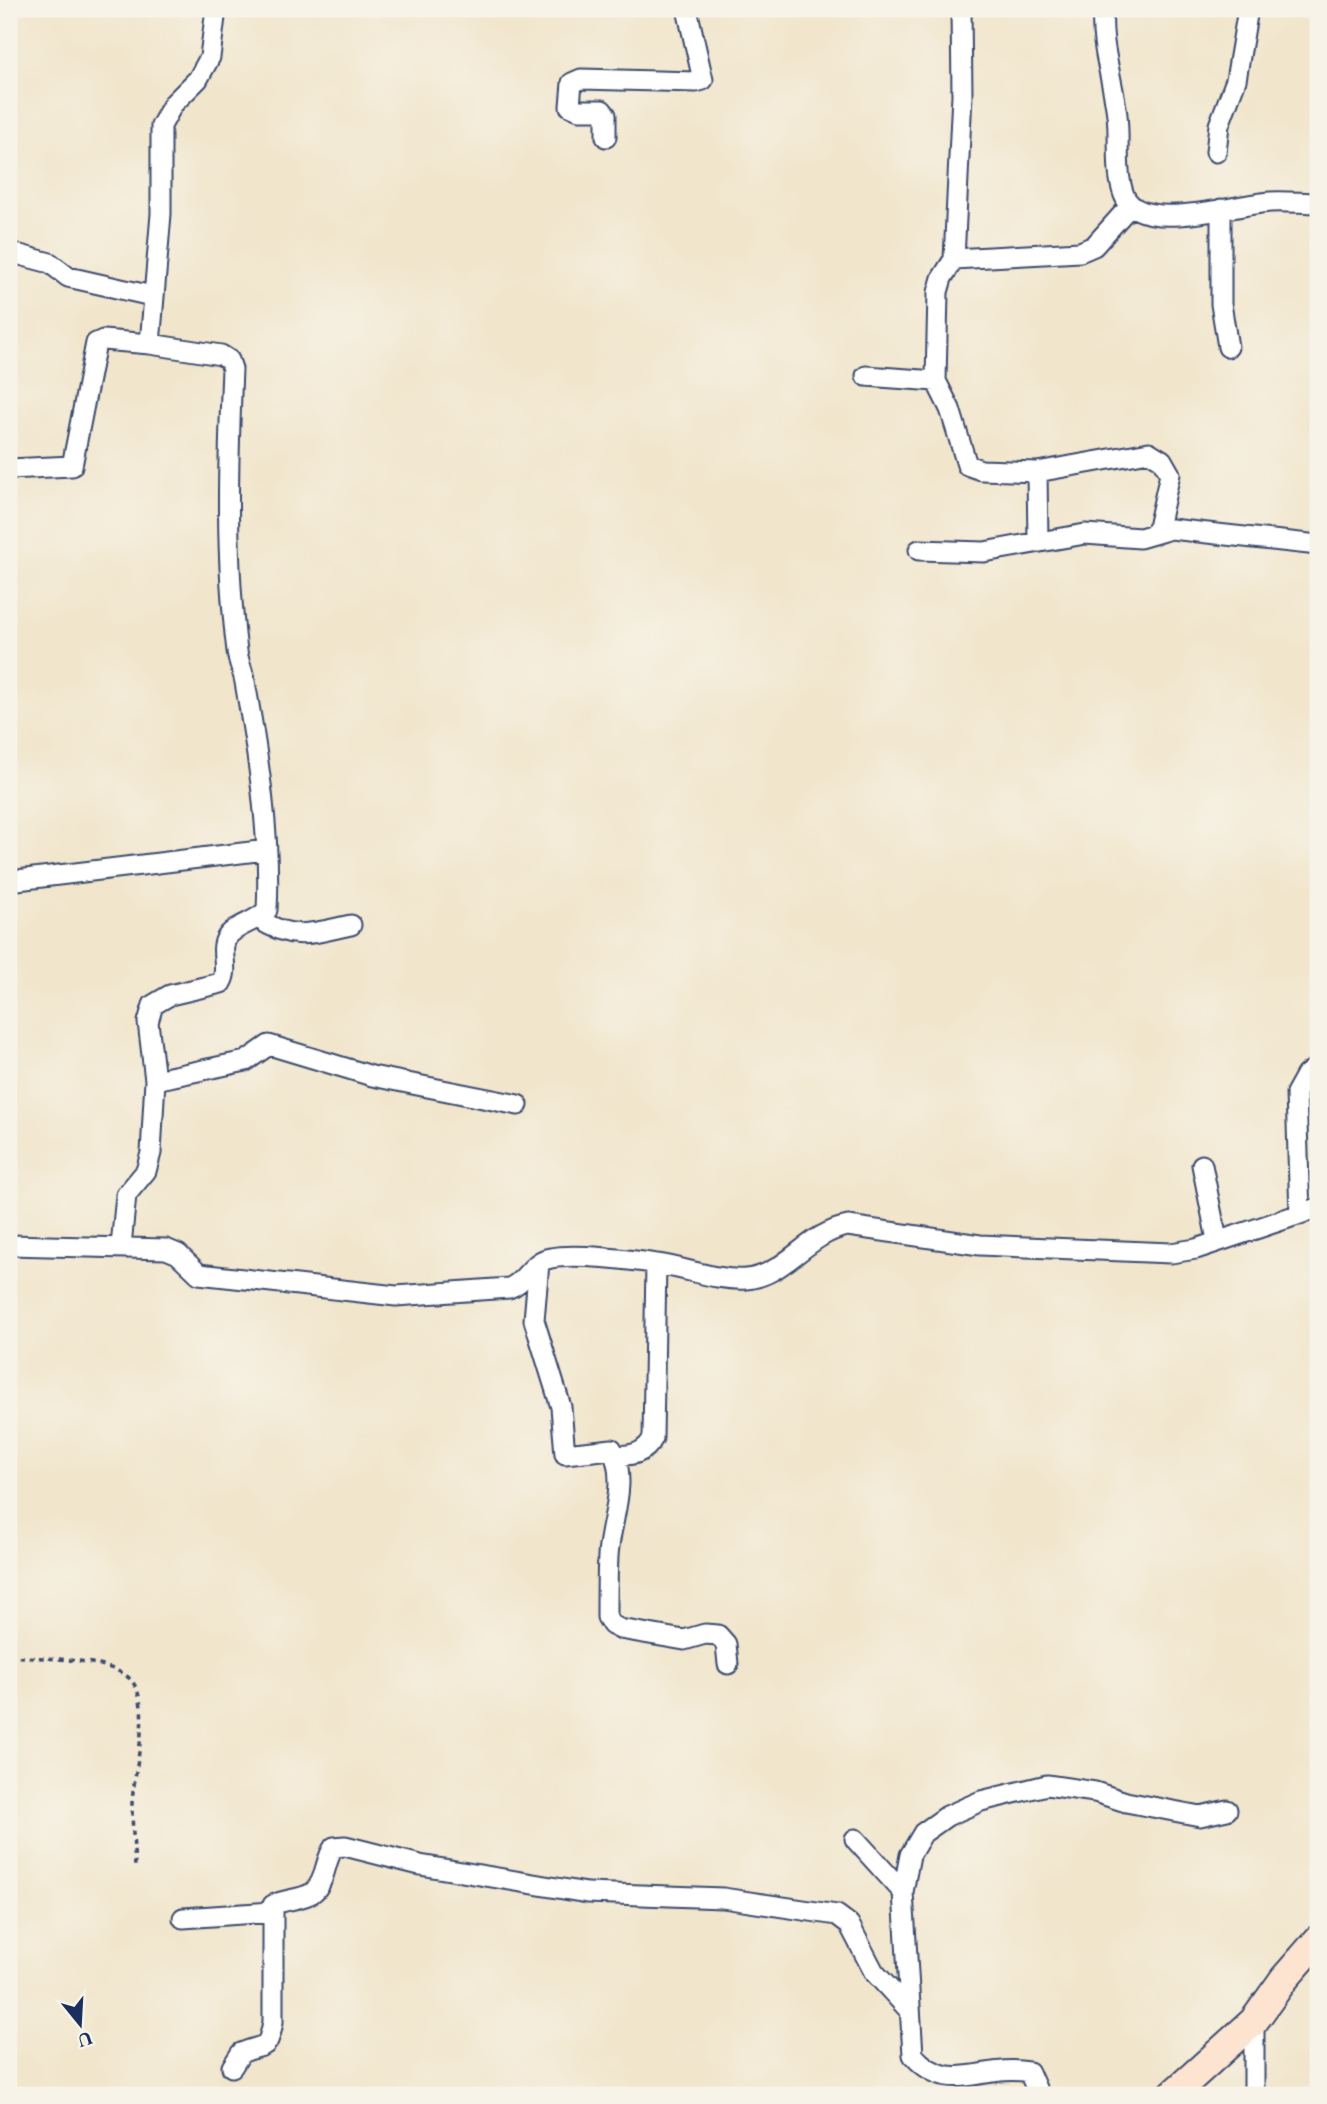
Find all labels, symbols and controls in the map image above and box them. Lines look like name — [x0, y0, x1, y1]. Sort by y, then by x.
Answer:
north arrow — [46, 1988, 116, 2058]
text: U — [75, 2026, 96, 2054]

